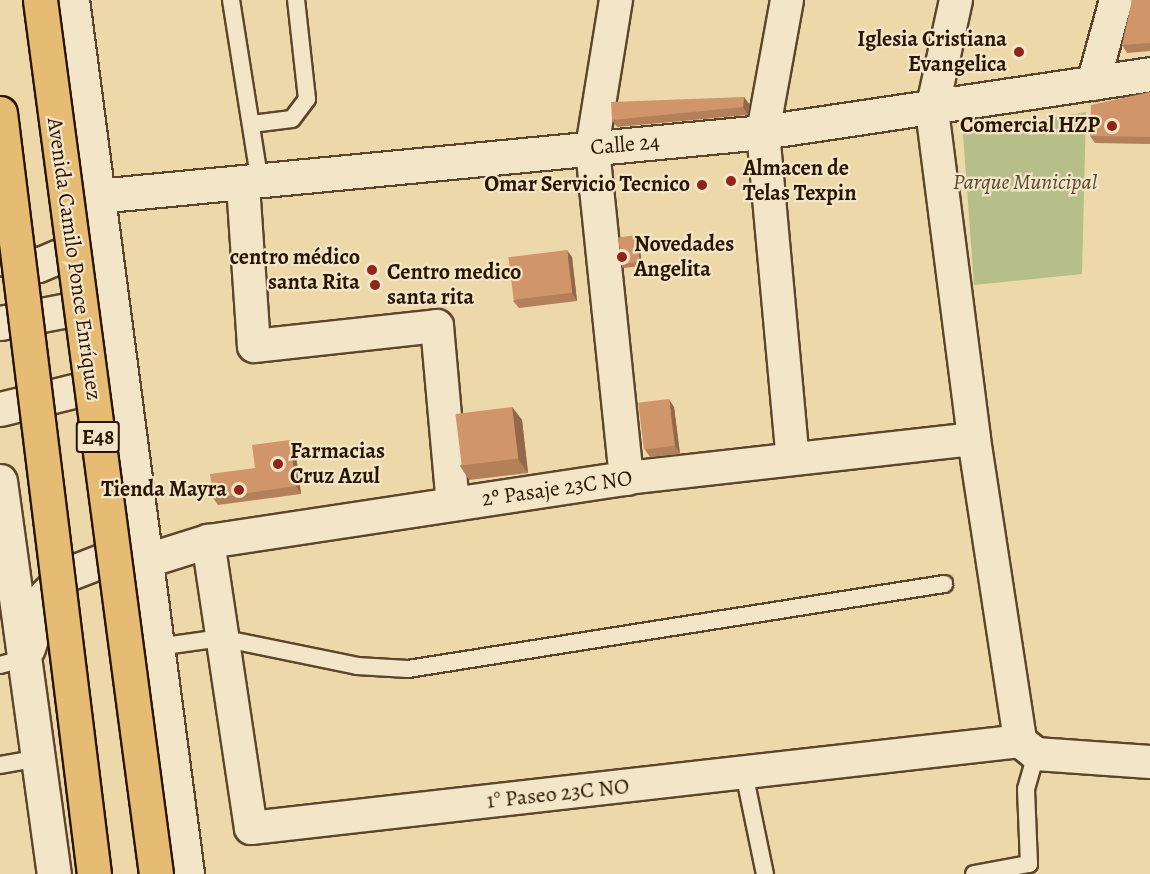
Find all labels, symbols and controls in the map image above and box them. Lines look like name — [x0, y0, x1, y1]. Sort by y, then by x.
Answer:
place label: Iglesia Cristiana Evangelica — [857, 26, 1007, 78]
marker: Iglesia Cristiana Evangelica — [1012, 45, 1026, 59]
place label: Comercial HZP — [960, 113, 1100, 139]
street label: Avenida Camilo Ponce Enríquez — [41, 116, 107, 402]
marker: Comercial HZP — [1105, 119, 1119, 133]
street label: Calle 24 — [589, 129, 661, 161]
place label: Almacen de Telas Texpin — [743, 155, 857, 206]
park label: Parque Municipal — [953, 170, 1097, 196]
place label: Omar Servicio Tecnico — [484, 172, 690, 198]
marker: Almacen de Telas Texpin — [724, 174, 738, 188]
marker: Omar Servicio Tecnico — [695, 178, 709, 192]
place label: Novedades Angelita — [634, 231, 734, 282]
place label: centro médico santa Rita — [230, 244, 360, 296]
marker: Novedades Angelita — [615, 250, 629, 264]
place label: Centro medico santa rita — [387, 259, 521, 310]
marker: centro médico santa Rita — [365, 263, 379, 277]
marker: Centro medico santa rita — [368, 278, 382, 292]
road number: E48 — [76, 419, 120, 455]
place label: Farmacias Cruz Azul — [290, 438, 385, 490]
marker: Farmacias Cruz Azul — [271, 457, 285, 471]
street label: 2º Pasaje 23C NO — [480, 465, 634, 513]
place label: Tienda Mayra — [101, 477, 227, 503]
marker: Tienda Mayra — [232, 483, 246, 497]
street label: 1° Paseo 23C NO — [485, 773, 631, 815]

